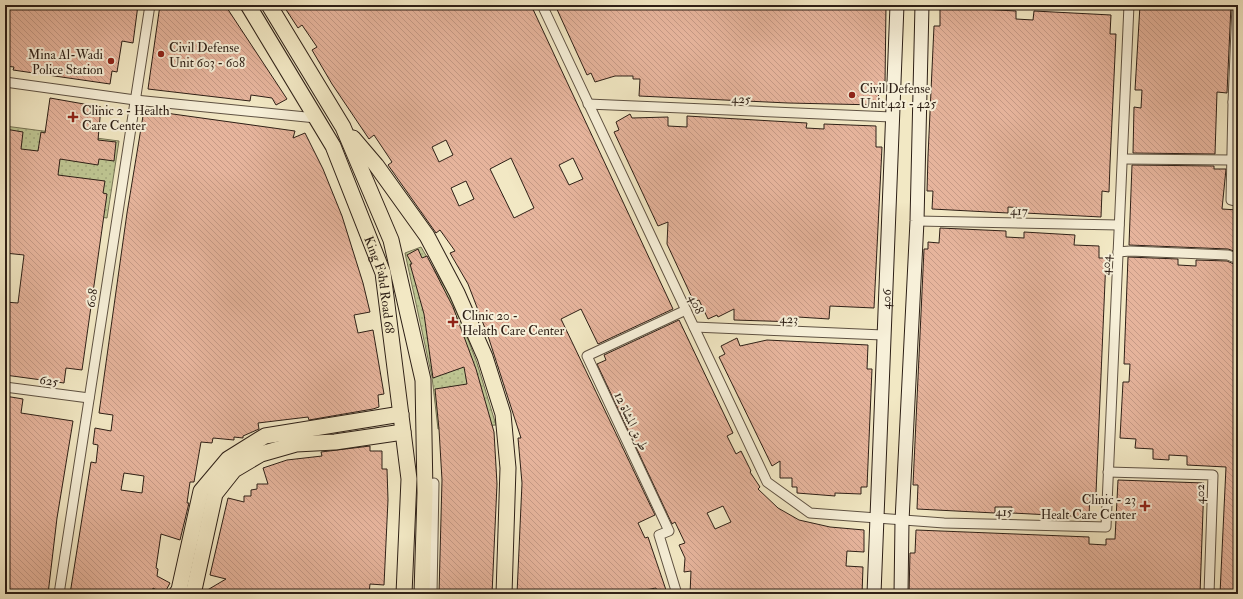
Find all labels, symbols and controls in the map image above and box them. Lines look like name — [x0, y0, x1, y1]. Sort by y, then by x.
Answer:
place label: Civil Defense Unit 603 - 608 — [169, 40, 245, 71]
place label: Mina Al-Wadi Police Station — [28, 47, 104, 78]
marker: Civil Defense Unit 603 - 608 — [156, 49, 166, 59]
marker: Mina Al-Wadi Police Station — [106, 56, 116, 66]
place label: Civil Defense Unit 421 - 425 — [860, 81, 936, 112]
marker: Civil Defense Unit 421 - 425 — [847, 90, 857, 100]
street label: 425 — [731, 91, 751, 107]
place label: Clinic 2 - Health Care Center — [82, 103, 170, 134]
marker: Clinic 2 - Health Care Center — [67, 111, 79, 123]
street label: 417 — [1010, 203, 1028, 219]
street label: King Fahd Road 68 — [360, 234, 398, 335]
street label: 404 — [1097, 253, 1115, 276]
street label: 608 — [83, 287, 101, 309]
street label: 406 — [878, 287, 895, 310]
street label: 408 — [685, 292, 708, 317]
place label: Clinic 20 - Helath Care Center — [462, 308, 564, 339]
street label: 423 — [779, 311, 799, 327]
marker: Clinic 20 - Helath Care Center — [447, 316, 459, 328]
street label: 625 — [38, 372, 60, 390]
street label: طريق المشاة 12 — [611, 389, 652, 453]
street label: 402 — [1192, 483, 1208, 504]
place label: Clinic - 23 Healt Care Center — [1041, 492, 1136, 523]
marker: Clinic - 23 Healt Care Center — [1139, 500, 1151, 512]
street label: 415 — [995, 504, 1013, 520]

